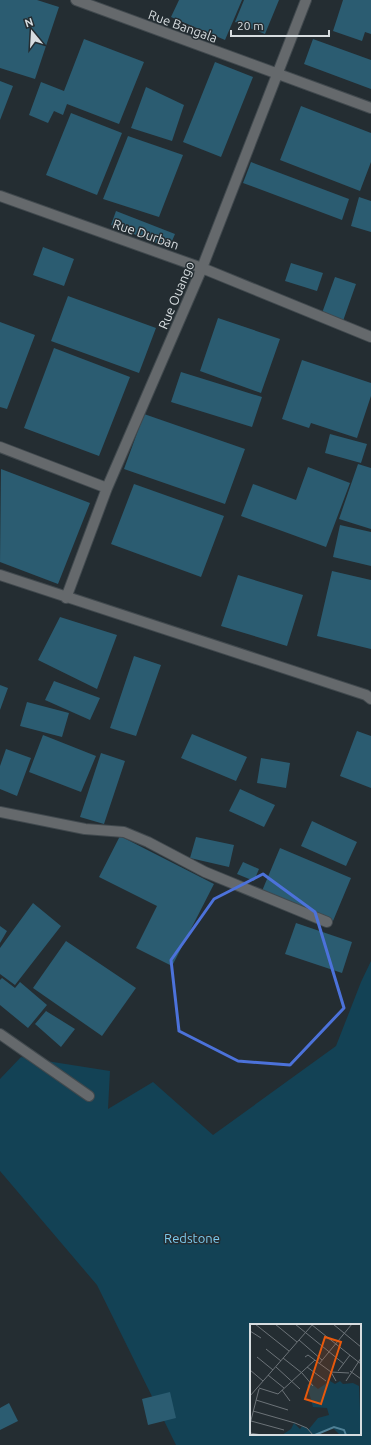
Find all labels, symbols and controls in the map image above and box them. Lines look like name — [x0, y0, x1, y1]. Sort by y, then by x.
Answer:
street label: Rue Bangala — [147, 7, 219, 45]
north arrow — [12, 12, 52, 52]
scale bar — [231, 12, 329, 38]
text: N — [23, 16, 35, 29]
text: 20 m — [237, 19, 264, 32]
street label: Rue Durban — [111, 216, 181, 252]
street label: Rue Ouango — [155, 259, 197, 331]
park label: Redstone — [164, 1231, 220, 1245]
inset map — [250, 1324, 361, 1435]

